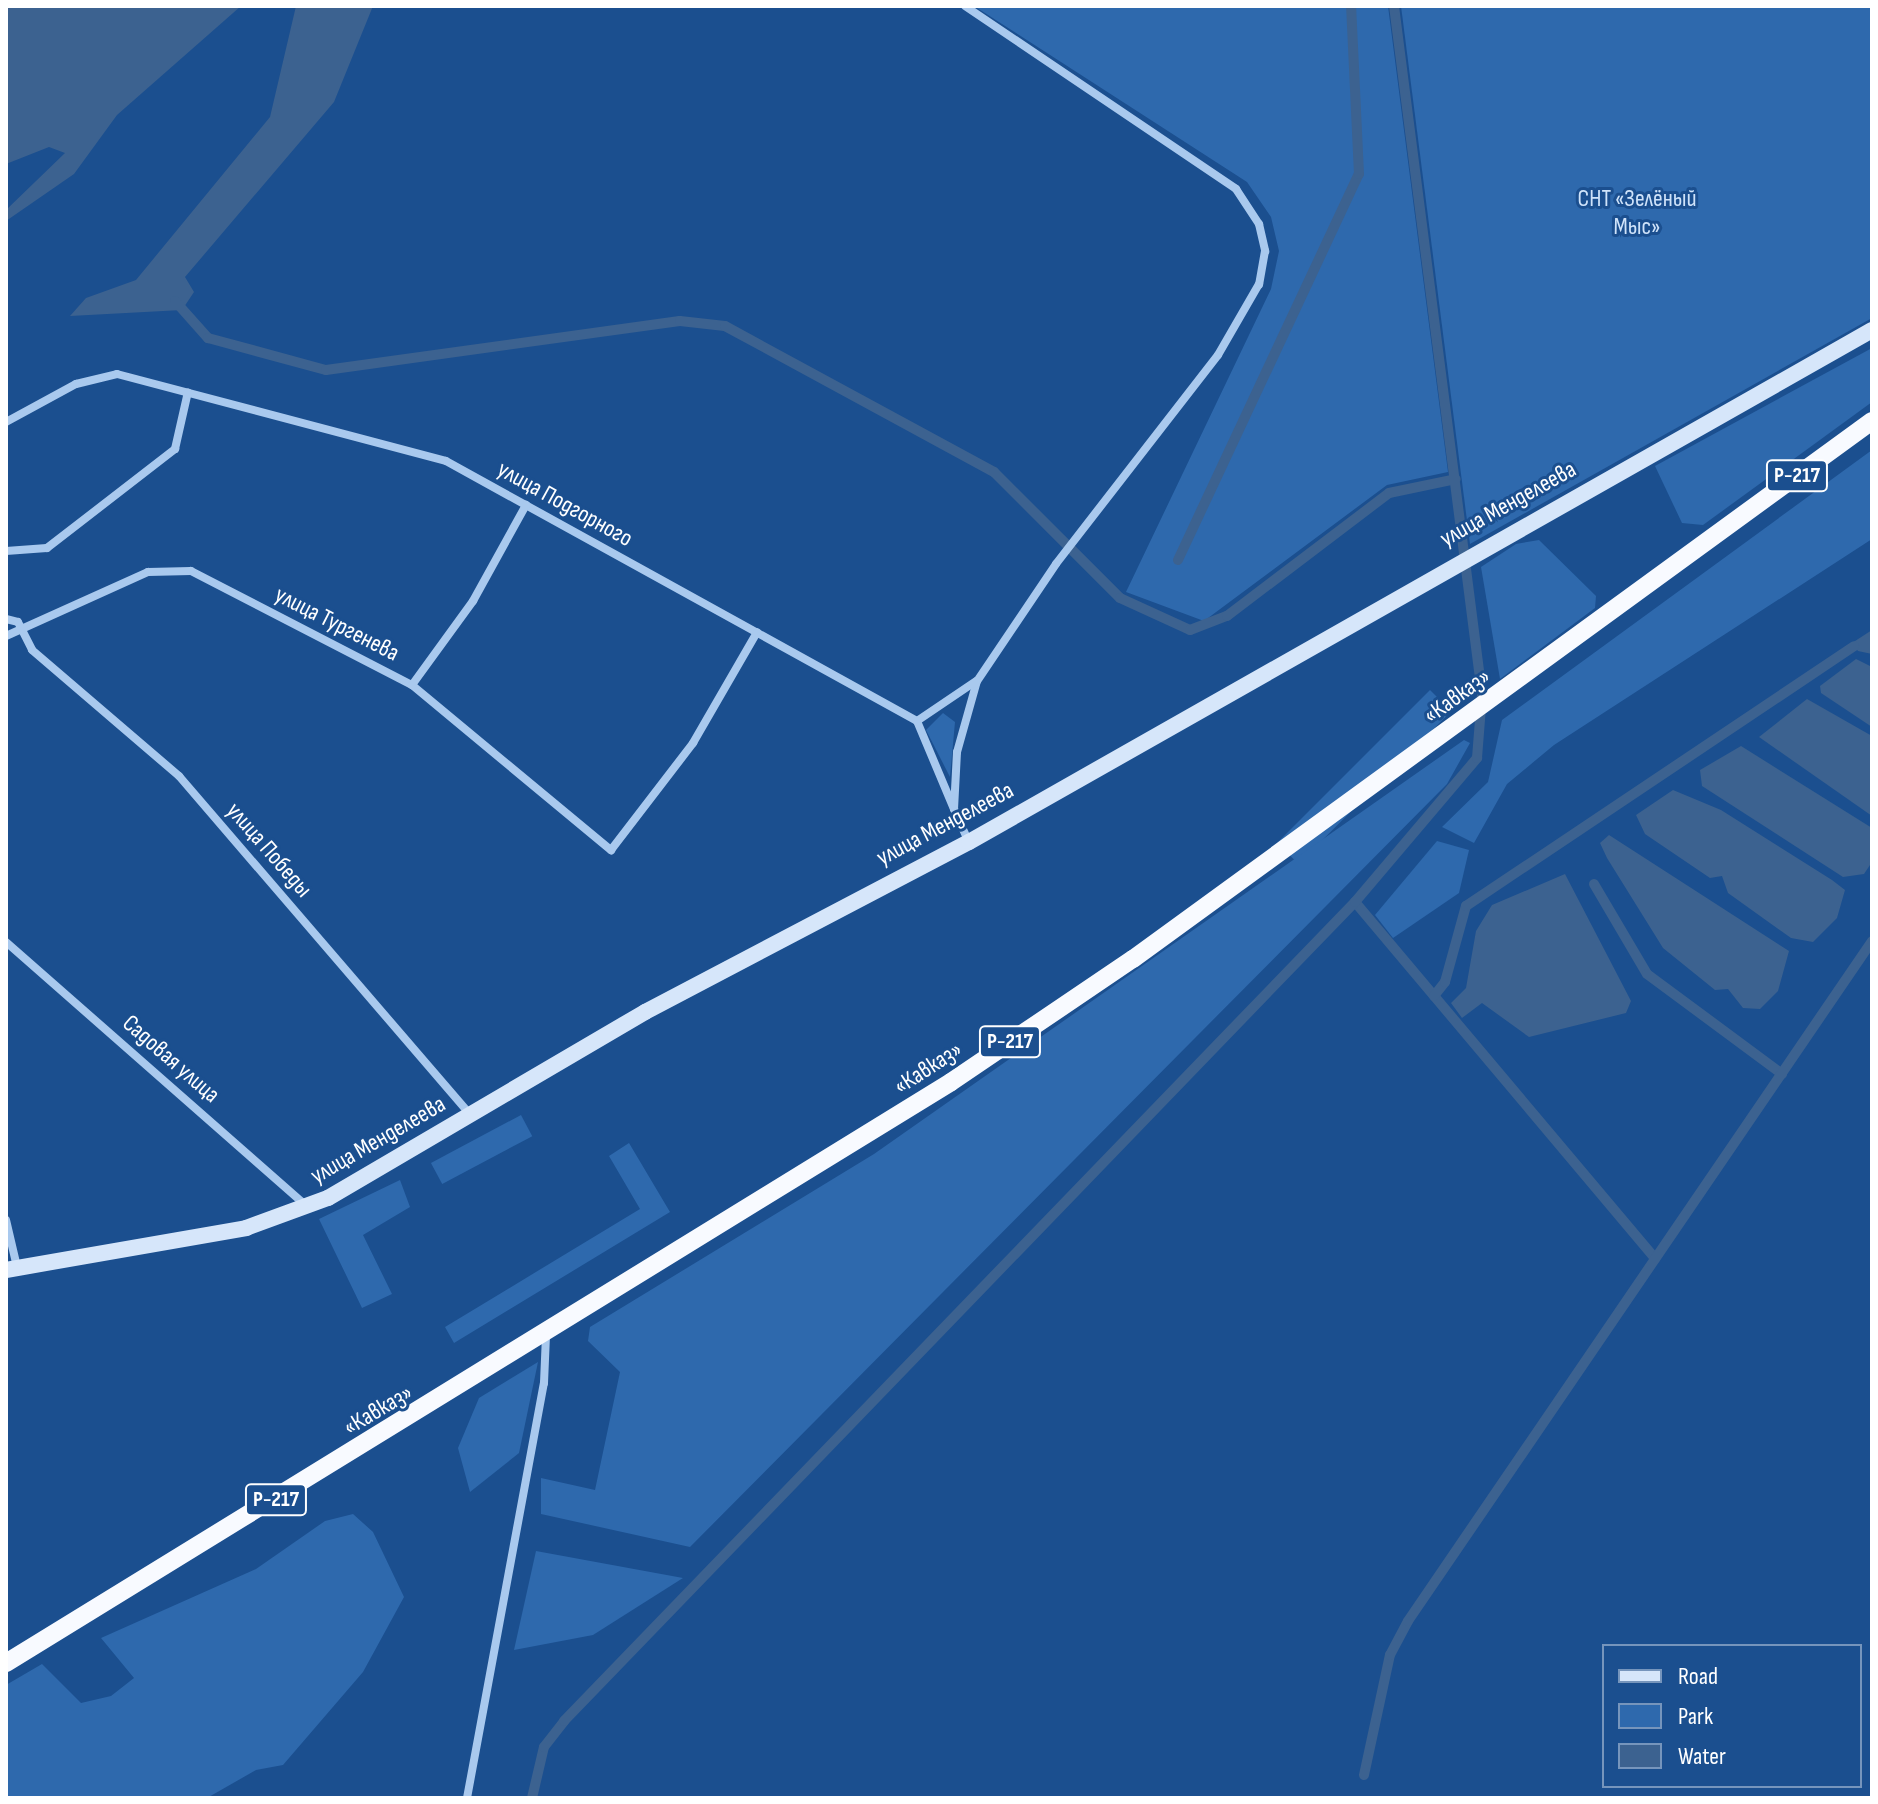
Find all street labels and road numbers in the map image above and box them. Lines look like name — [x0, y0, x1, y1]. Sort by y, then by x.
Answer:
street label: улица Подгорного — [492, 455, 638, 553]
street label: улица Менделеева — [1435, 455, 1581, 553]
road number: Р-217 — [1765, 458, 1829, 494]
street label: улица Тургенева — [270, 580, 404, 668]
street label: «Кавказ» — [1418, 662, 1496, 730]
street label: улица Менделеева — [872, 776, 1018, 872]
street label: улица Победы — [220, 797, 318, 903]
street label: Садовая улица — [116, 1009, 226, 1109]
road number: Р-217 — [978, 1024, 1042, 1060]
street label: «Кавказ» — [888, 1035, 968, 1101]
street label: улица Менделеева — [305, 1090, 451, 1190]
street label: «Кавказ» — [338, 1378, 418, 1442]
road number: Р-217 — [244, 1482, 308, 1518]

